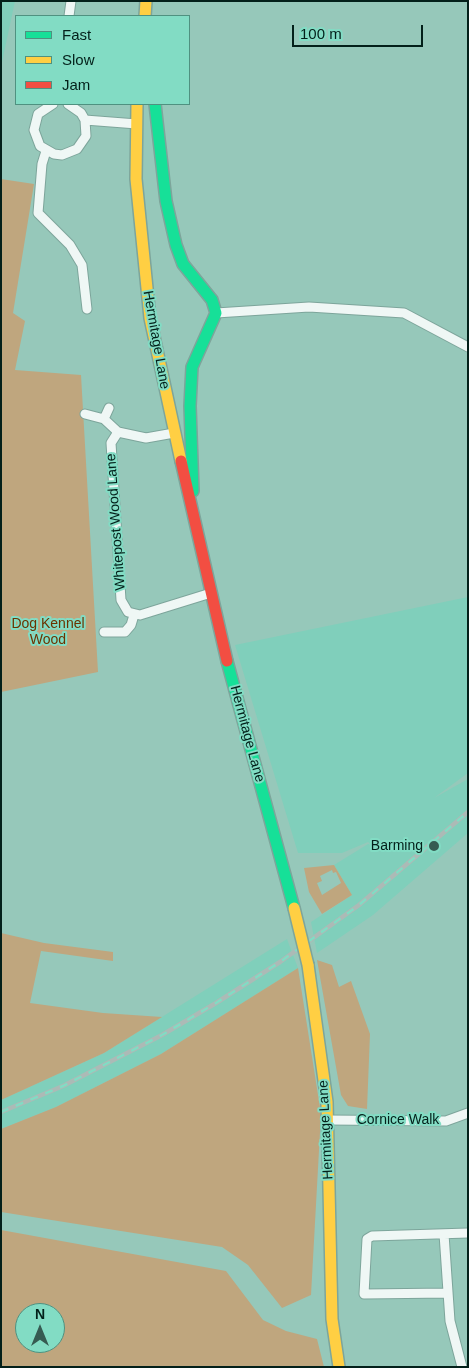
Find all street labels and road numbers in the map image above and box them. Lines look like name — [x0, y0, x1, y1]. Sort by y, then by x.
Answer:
street label: Hermitage Lane — [139, 289, 173, 391]
street label: Whitepost Wood Lane — [103, 453, 129, 591]
street label: Hermitage Lane — [226, 684, 268, 784]
street label: Hermitage Lane — [315, 1080, 337, 1180]
street label: Cornice Walk — [357, 1112, 439, 1128]

